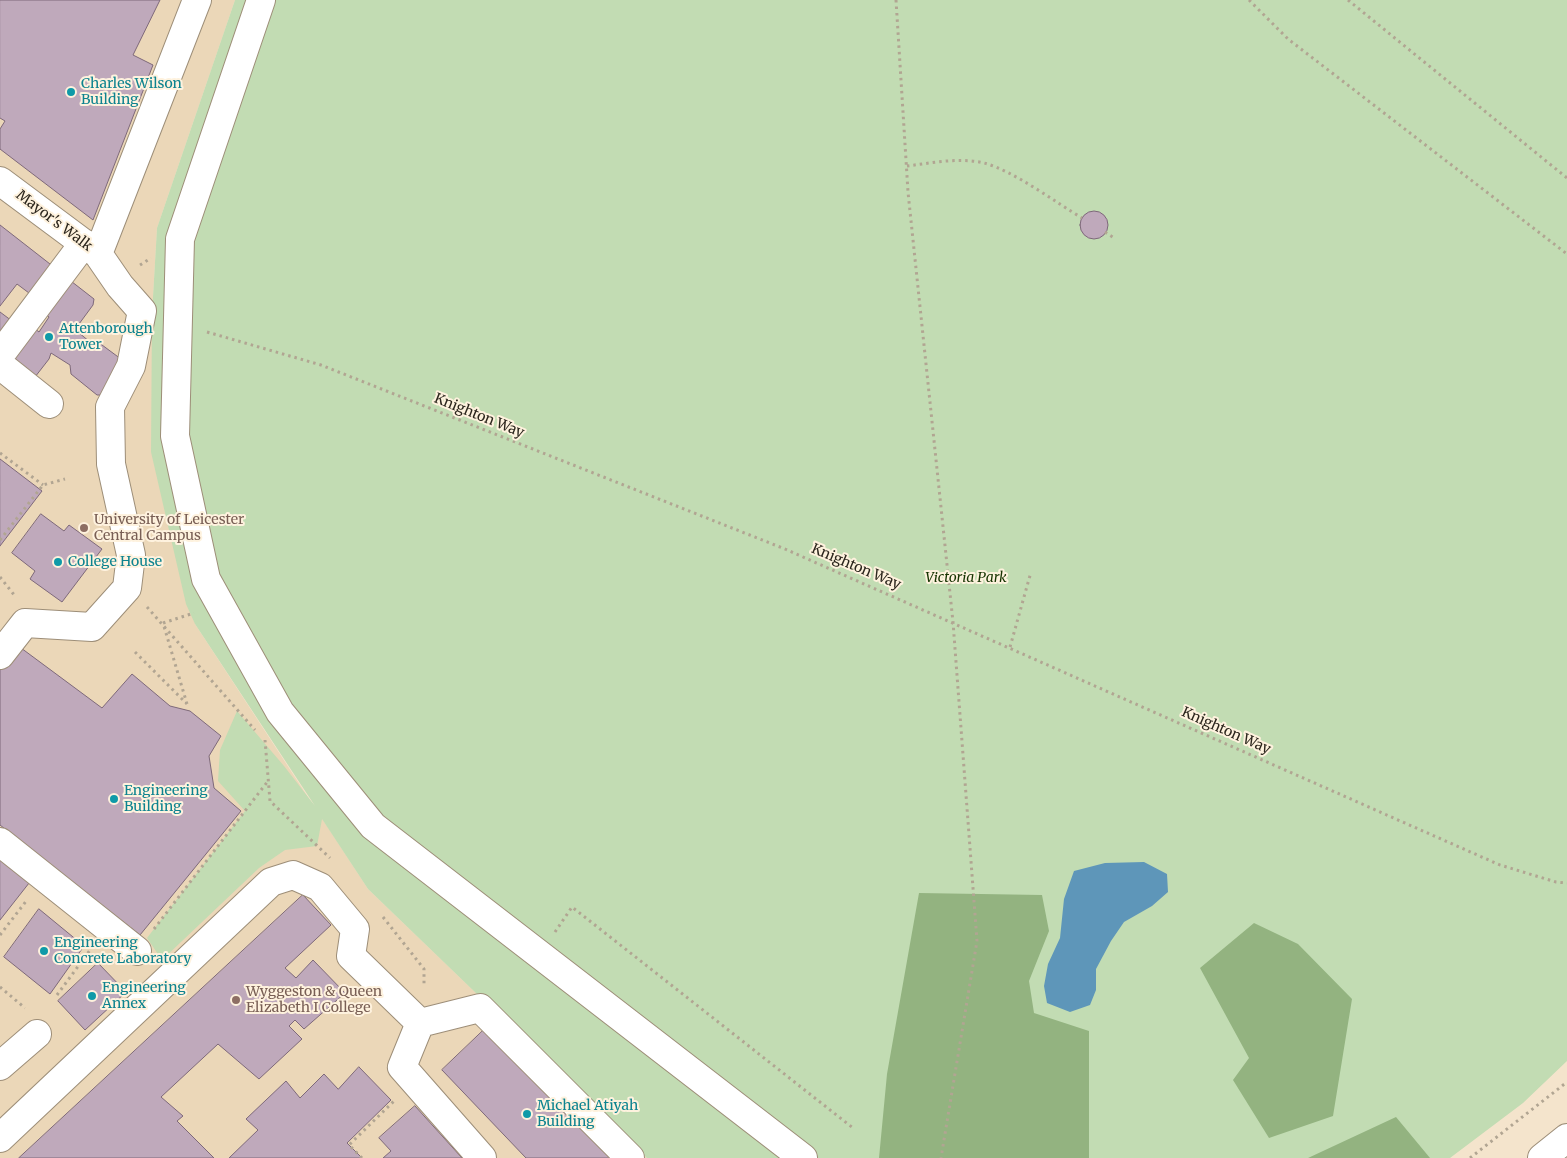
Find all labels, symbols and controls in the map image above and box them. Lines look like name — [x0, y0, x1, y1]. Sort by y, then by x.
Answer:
place label: Charles Wilson Building — [81, 76, 182, 108]
marker: Charles Wilson Building — [65, 86, 77, 98]
street label: Mayor's Walk — [13, 187, 95, 255]
place label: Attenborough Tower — [59, 321, 153, 354]
marker: Attenborough Tower — [43, 331, 55, 343]
street label: Knighton Way — [431, 390, 527, 442]
place label: University of Leicester Central Campus — [94, 512, 244, 544]
marker: University of Leicester Central Campus — [78, 522, 90, 534]
street label: Knighton Way — [809, 541, 903, 593]
place label: College House — [68, 554, 162, 570]
marker: College House — [52, 556, 64, 568]
park label: Victoria Park — [925, 570, 1007, 586]
street label: Knighton Way — [1179, 704, 1273, 758]
place label: Engineering Building — [124, 783, 208, 816]
marker: Engineering Building — [108, 793, 120, 805]
place label: Engineering Concrete Laboratory — [54, 935, 191, 968]
marker: Engineering Concrete Laboratory — [38, 945, 50, 957]
place label: Engineering Annex — [102, 980, 186, 1012]
place label: Wyggeston & Queen Elizabeth I College — [246, 984, 382, 1016]
marker: Engineering Annex — [86, 990, 98, 1002]
marker: Wyggeston & Queen Elizabeth I College — [230, 994, 242, 1006]
place label: Michael Atiyah Building — [537, 1098, 638, 1130]
marker: Michael Atiyah Building — [521, 1108, 533, 1120]

